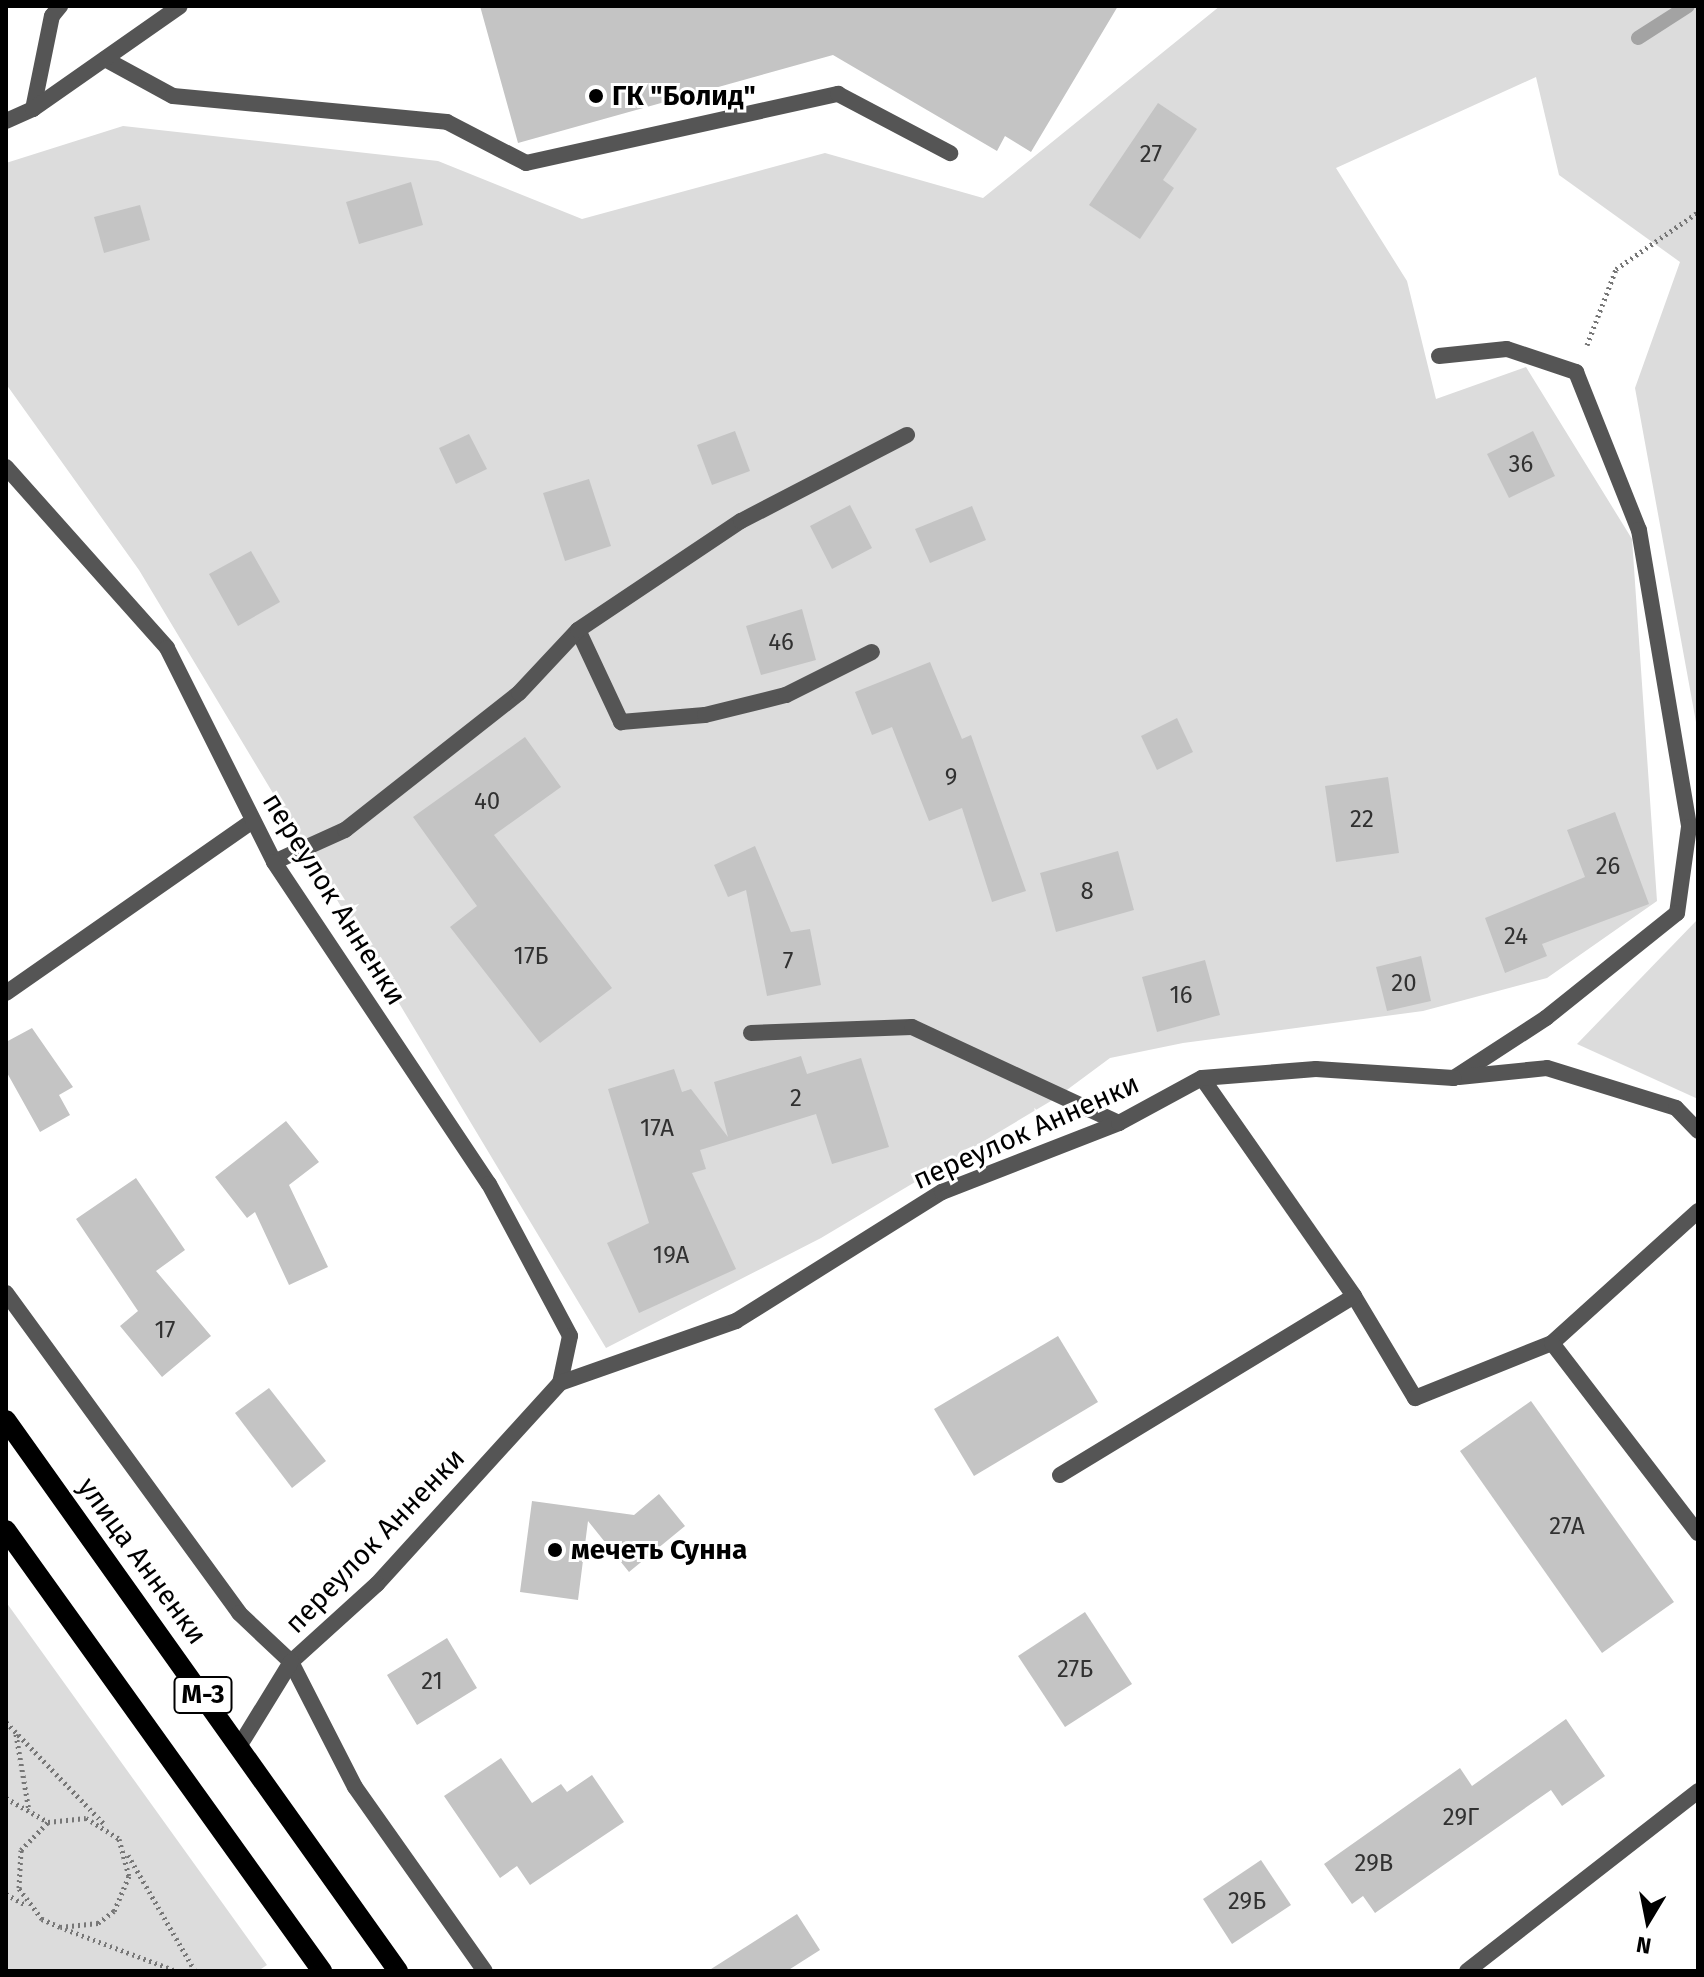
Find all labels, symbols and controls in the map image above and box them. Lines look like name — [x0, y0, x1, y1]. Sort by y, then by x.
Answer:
place label: ГК "Болид" — [612, 79, 756, 113]
marker: ГК "Болид" — [587, 87, 605, 105]
house number: 27 — [1140, 141, 1162, 169]
house number: 36 — [1509, 451, 1533, 479]
house number: 46 — [768, 629, 794, 657]
house number: 9 — [945, 764, 957, 792]
street label: переулок Анненки — [255, 787, 413, 1011]
house number: 40 — [474, 788, 500, 816]
house number: 22 — [1350, 806, 1374, 834]
house number: 26 — [1596, 853, 1620, 881]
house number: 8 — [1080, 878, 1094, 906]
house number: 24 — [1504, 923, 1528, 951]
house number: 17Б — [514, 943, 548, 971]
house number: 7 — [783, 948, 793, 976]
house number: 20 — [1391, 970, 1417, 998]
house number: 16 — [1169, 982, 1193, 1010]
street label: переулок Анненки — [908, 1067, 1144, 1197]
house number: 2 — [790, 1085, 802, 1113]
house number: 17А — [640, 1115, 674, 1143]
house number: 19А — [653, 1242, 689, 1270]
house number: 17 — [154, 1317, 176, 1345]
street label: переулок Анненки — [278, 1442, 472, 1640]
street label: улица Анненки — [70, 1471, 214, 1651]
house number: 27А — [1549, 1513, 1585, 1541]
place label: мечеть Сунна — [571, 1533, 747, 1567]
marker: мечеть Сунна — [546, 1541, 564, 1559]
house number: 27Б — [1057, 1656, 1093, 1684]
house number: 21 — [421, 1668, 443, 1696]
road number: М-3 — [173, 1673, 233, 1717]
house number: 29Г — [1443, 1804, 1479, 1832]
house number: 29В — [1355, 1850, 1393, 1878]
north arrow — [1608, 1881, 1688, 1961]
house number: 29Б — [1228, 1888, 1266, 1916]
text: N — [1634, 1931, 1653, 1960]

